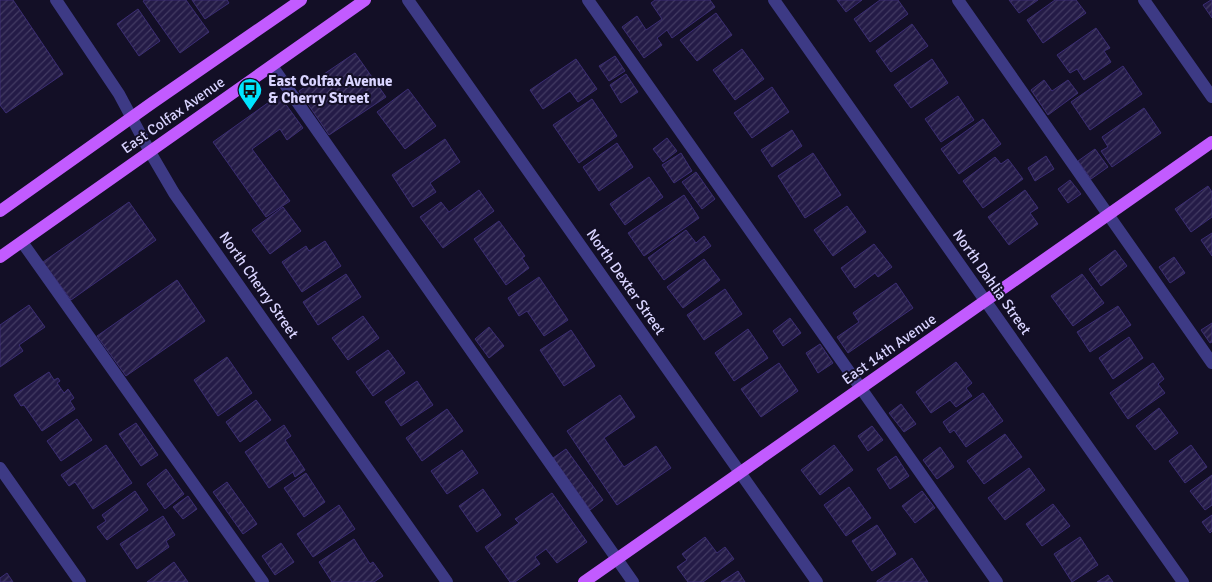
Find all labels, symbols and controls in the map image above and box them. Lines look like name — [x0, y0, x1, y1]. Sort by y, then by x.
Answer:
place label: East Colfax Avenue & Cherry Street — [268, 72, 392, 107]
street label: East Colfax Avenue — [118, 73, 228, 157]
bus stop icon: East Colfax Avenue & Cherry Street — [237, 77, 263, 111]
street label: North Dexter Street — [583, 226, 669, 338]
street label: North Dahlia Street — [949, 226, 1035, 338]
street label: North Cherry Street — [215, 228, 303, 342]
street label: East 14th Avenue — [838, 310, 940, 388]

